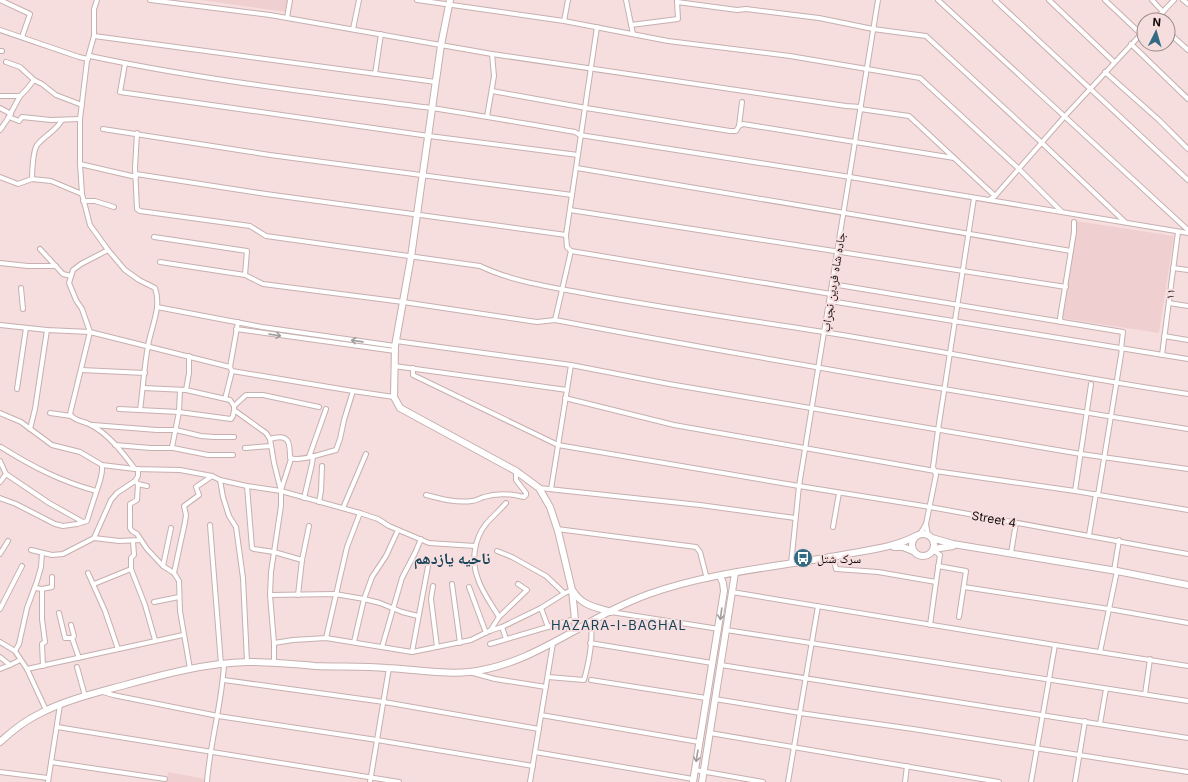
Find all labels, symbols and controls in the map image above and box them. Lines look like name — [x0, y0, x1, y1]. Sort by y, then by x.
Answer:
north arrow — [1136, 12, 1176, 52]
text: N — [1152, 15, 1162, 29]
street label: جاده شاه فردین نجراب — [818, 231, 849, 333]
street label: ۱۱ — [1162, 288, 1178, 300]
one-way arrow — [268, 331, 281, 339]
one-way arrow — [351, 337, 364, 345]
street label: Street 4 — [971, 508, 1018, 530]
bus stop icon: سرک شتل — [792, 547, 814, 569]
district label: ناحیه یازدهم — [414, 548, 490, 570]
place label: سرک شتل — [817, 551, 861, 566]
one-way arrow — [717, 607, 725, 620]
district label: HAZARA-I-BAGHAL — [551, 617, 687, 633]
one-way arrow — [693, 749, 701, 762]

